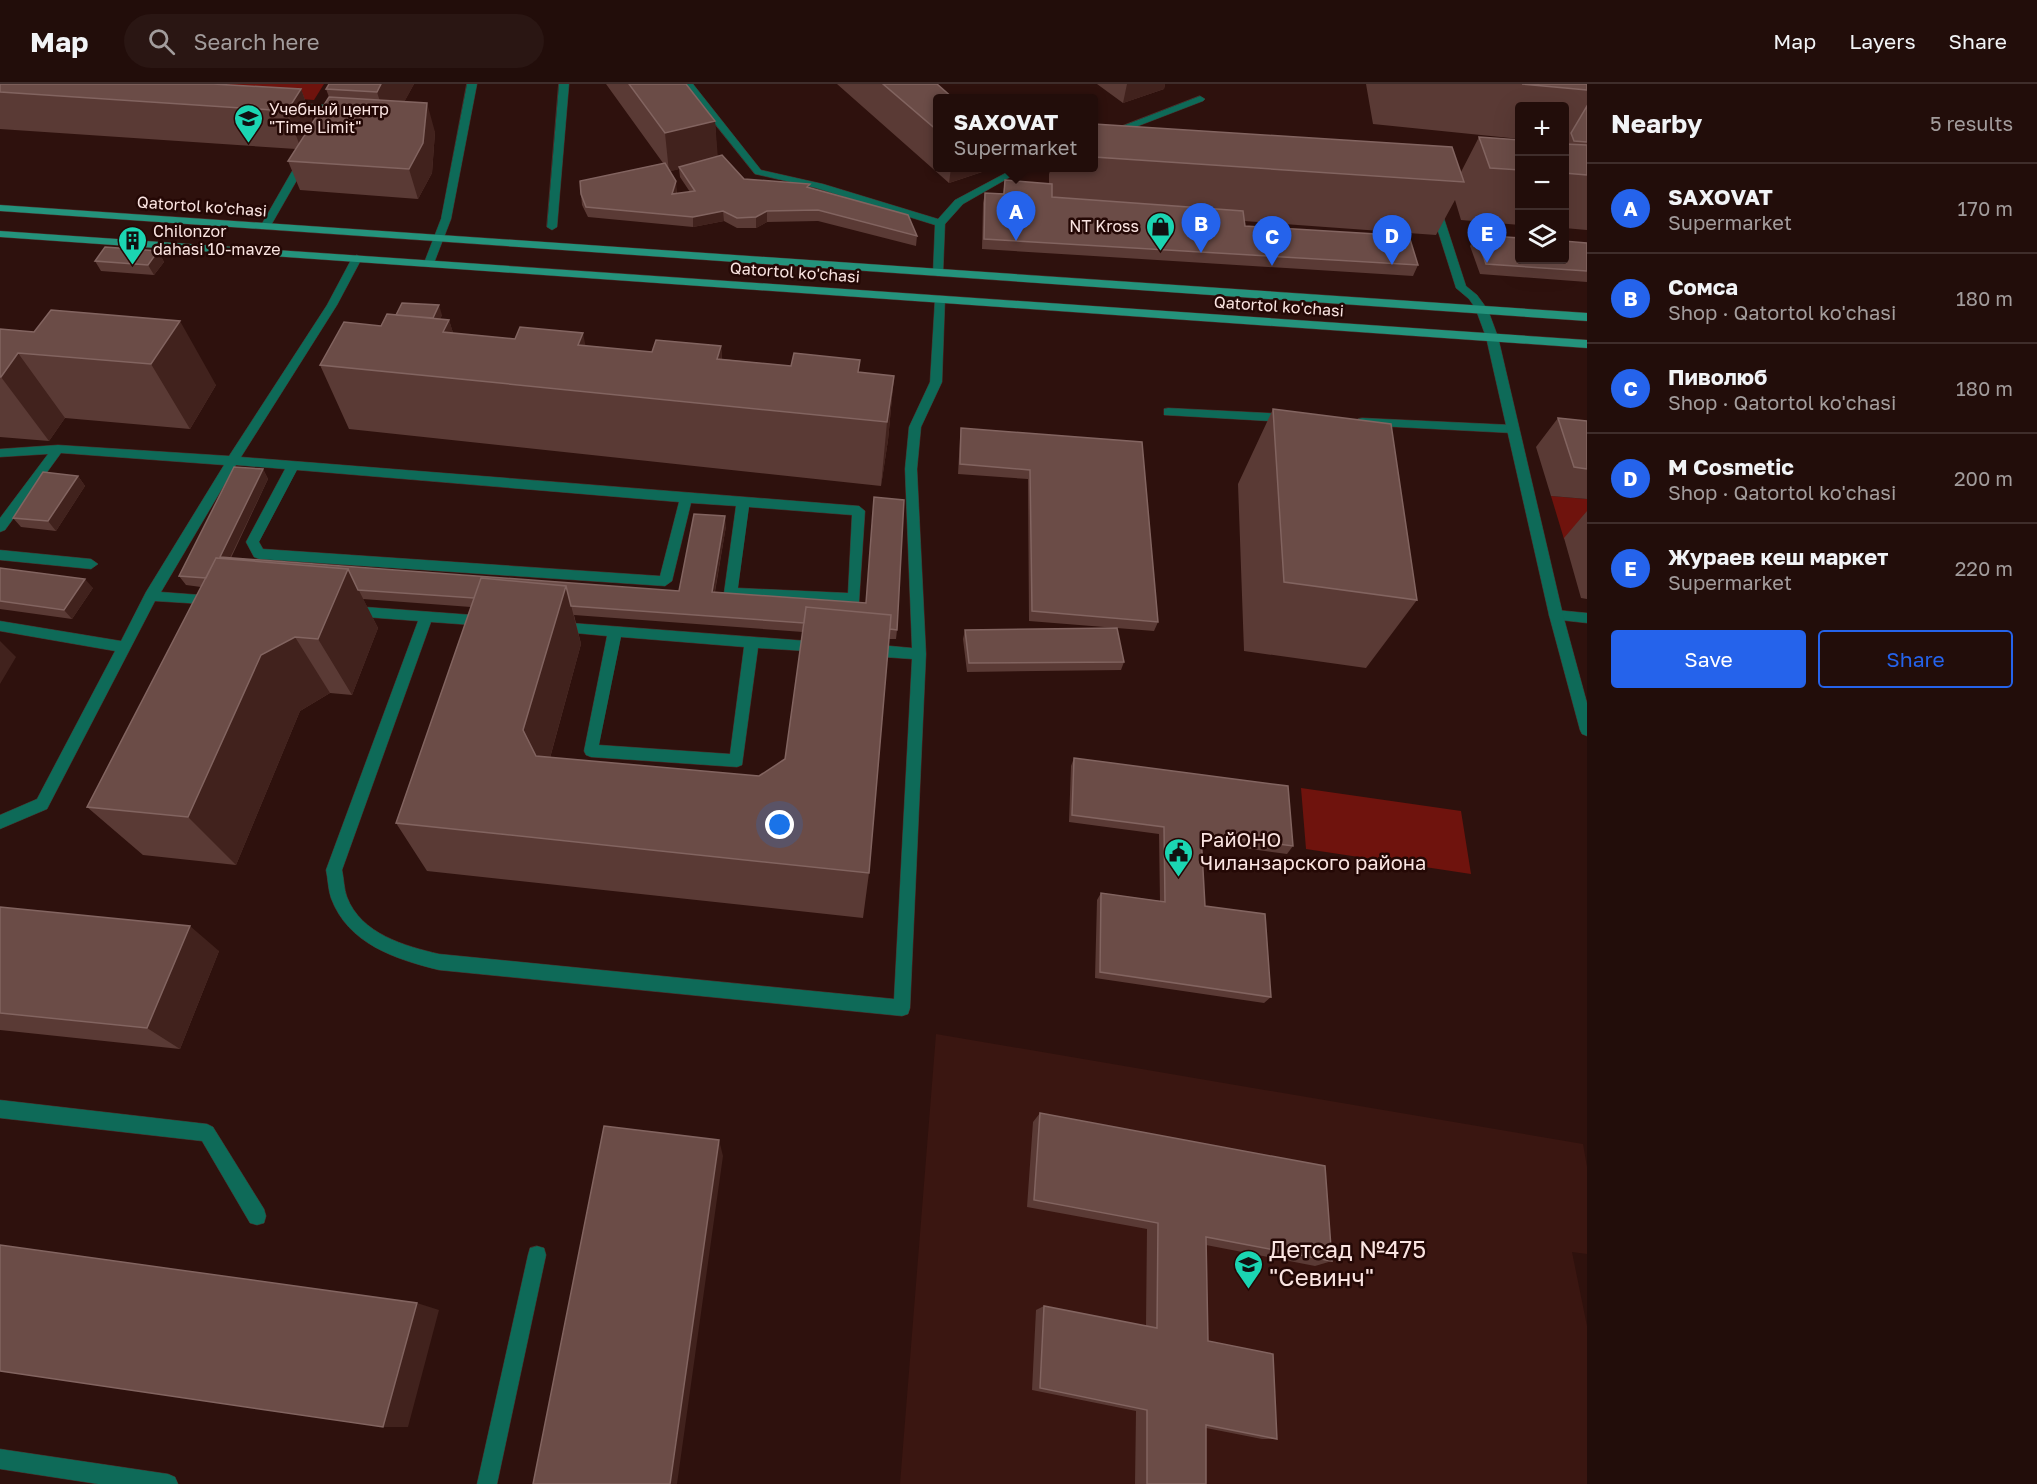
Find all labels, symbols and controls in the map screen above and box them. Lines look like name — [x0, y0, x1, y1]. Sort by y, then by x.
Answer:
search box — [124, 14, 544, 68]
text: Map — [30, 25, 88, 58]
icon: search — [145, 25, 178, 58]
text: Search here — [193, 28, 319, 55]
text: Map — [1773, 28, 1816, 54]
text: Layers — [1849, 28, 1916, 54]
text: Share — [1949, 28, 2007, 54]
popup — [933, 94, 1098, 172]
place label: Учебный центр "Time Limit" — [269, 99, 389, 137]
school or university icon: Учебный центр "Time Limit" — [232, 102, 264, 144]
map controls — [1515, 102, 1569, 264]
button: + — [1515, 102, 1569, 156]
text: SAXOVAT — [954, 108, 1058, 135]
text: Nearby — [1611, 108, 1702, 139]
text: 5 results — [1930, 111, 2013, 135]
text: Supermarket — [954, 135, 1077, 159]
button: − — [1515, 156, 1569, 210]
text: SAXOVAT — [1668, 183, 1773, 210]
street label: Qatortol ko'chasi — [136, 191, 268, 221]
pin: A — [996, 192, 1036, 241]
text: A — [1623, 196, 1638, 220]
text: 170 m — [1958, 196, 2013, 220]
pin: B — [1182, 204, 1220, 253]
shop icon: NT Kross — [1144, 210, 1176, 252]
button: layers — [1515, 210, 1569, 264]
text: Supermarket — [1668, 210, 1792, 234]
pin: E — [1468, 214, 1506, 263]
place label: NT Kross — [1069, 216, 1139, 236]
pin: C — [1252, 216, 1292, 266]
pin: D — [1372, 216, 1412, 265]
place label: Chilonzor dahasi 10-mavze — [153, 221, 281, 259]
building icon: Chilonzor dahasi 10-mavze — [116, 224, 148, 266]
street label: Qatortol ko'chasi — [729, 257, 861, 287]
text: Сомса — [1668, 273, 1738, 300]
text: B — [1623, 286, 1638, 310]
text: 180 m — [1956, 286, 2013, 310]
street label: Qatortol ko'chasi — [1213, 291, 1345, 321]
text: Shop · Qatortol ko'chasi — [1668, 300, 1896, 324]
text: Пиволюб — [1668, 363, 1767, 390]
text: C — [1623, 376, 1638, 400]
text: 180 m — [1956, 376, 2013, 400]
text: Shop · Qatortol ko'chasi — [1668, 390, 1896, 414]
text: M Cosmetic — [1668, 453, 1794, 480]
text: D — [1623, 466, 1638, 490]
text: 200 m — [1954, 466, 2013, 490]
text: Shop · Qatortol ko'chasi — [1668, 480, 1896, 504]
text: Жураев кеш маркет — [1668, 543, 1888, 570]
text: E — [1624, 556, 1637, 580]
text: 220 m — [1955, 556, 2013, 580]
text: Supermarket — [1668, 570, 1792, 594]
button: Save — [1611, 630, 1806, 688]
button: Share — [1818, 630, 2013, 688]
your location — [765, 810, 794, 839]
place label: РайОНО Чиланзарского района — [1200, 827, 1426, 874]
public building icon: РайОНО Чиланзарского района — [1163, 836, 1195, 878]
place label: Детсад №475 "Севинч" — [1269, 1234, 1426, 1291]
school or university icon: Детсад №475 "Севинч" — [1232, 1248, 1264, 1290]

